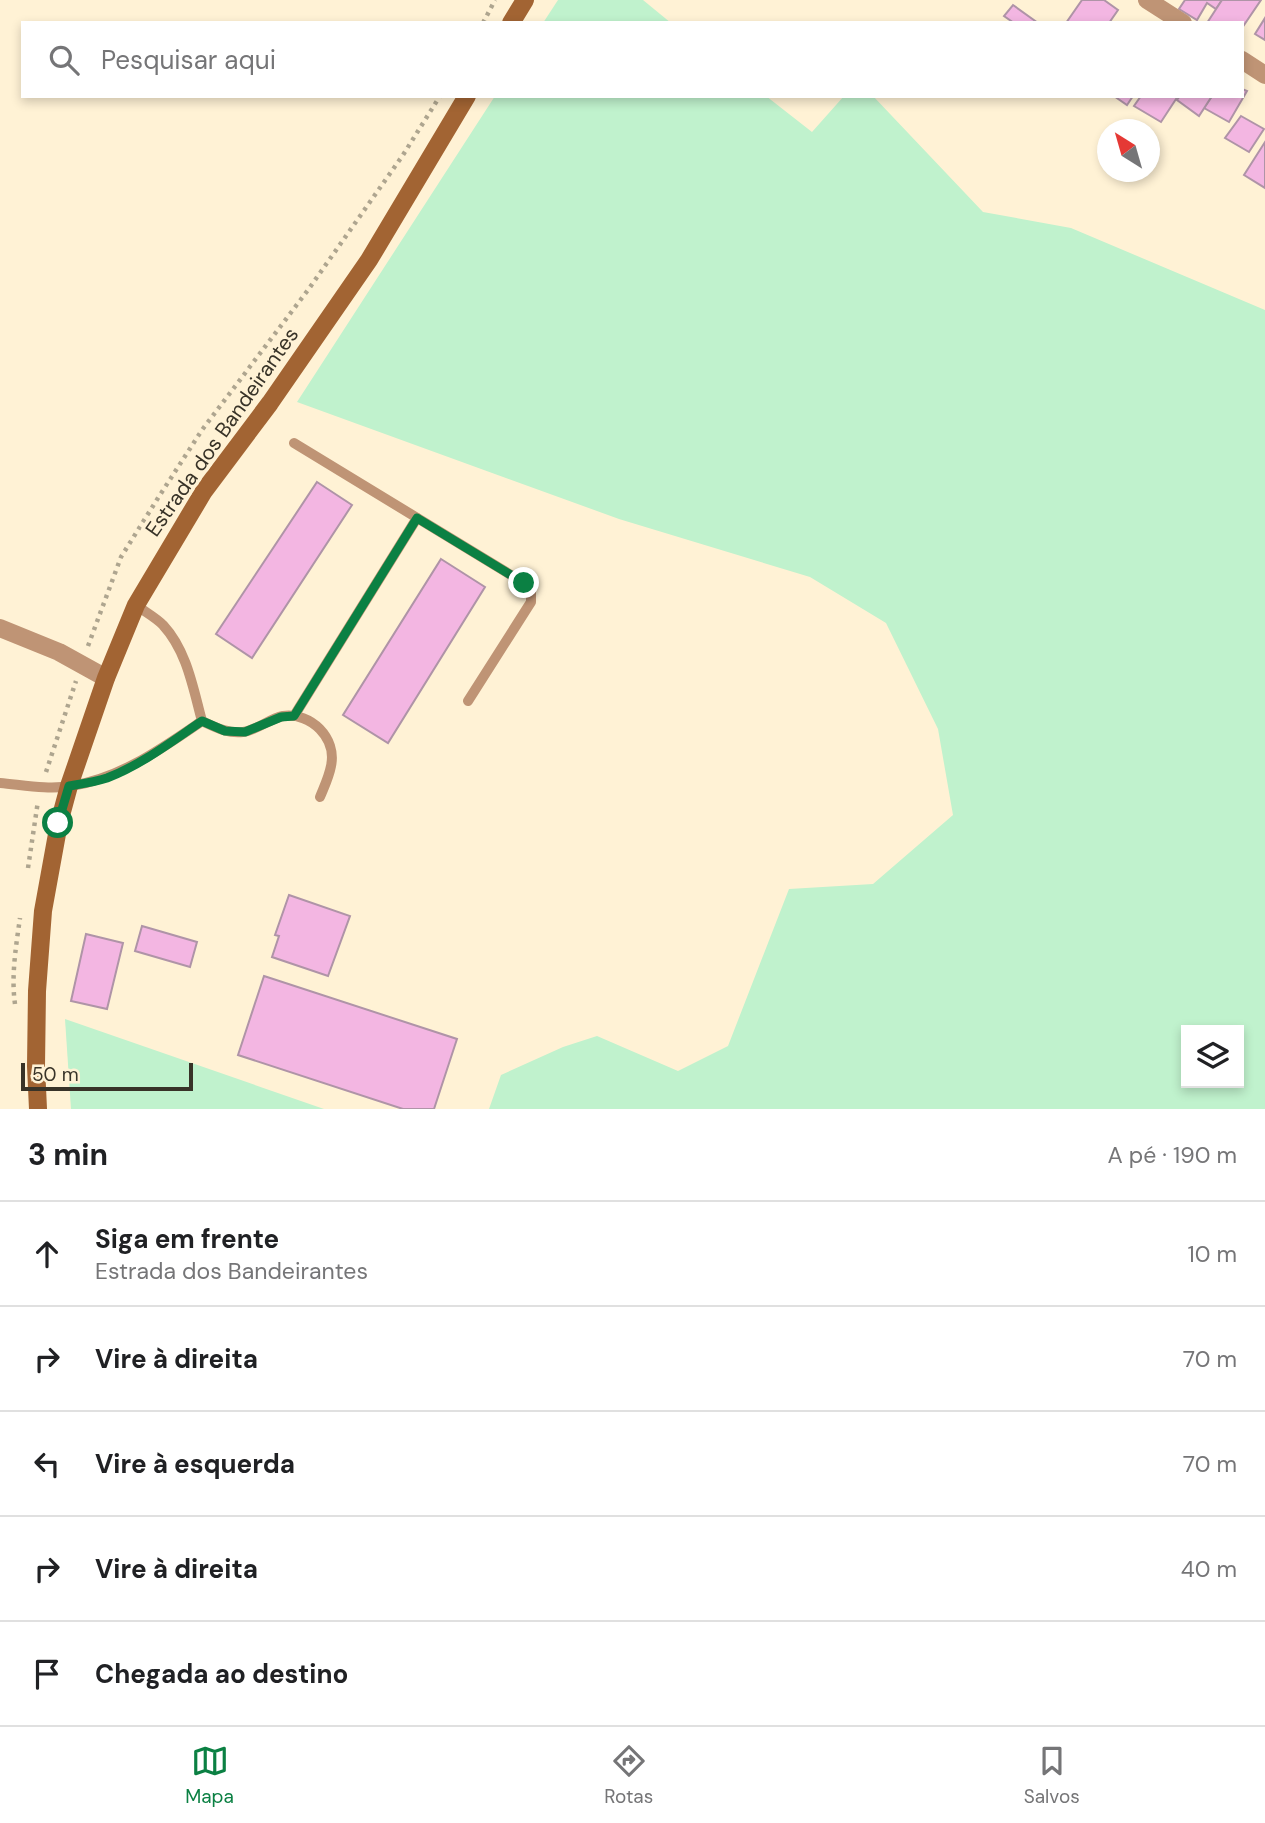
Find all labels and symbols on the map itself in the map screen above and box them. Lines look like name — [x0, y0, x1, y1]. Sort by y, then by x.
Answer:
north arrow — [1097, 119, 1160, 182]
street label: Estrada dos Bandeirantes — [139, 322, 305, 542]
route end — [508, 567, 539, 598]
route start — [42, 807, 73, 838]
scale bar — [21, 1060, 192, 1092]

